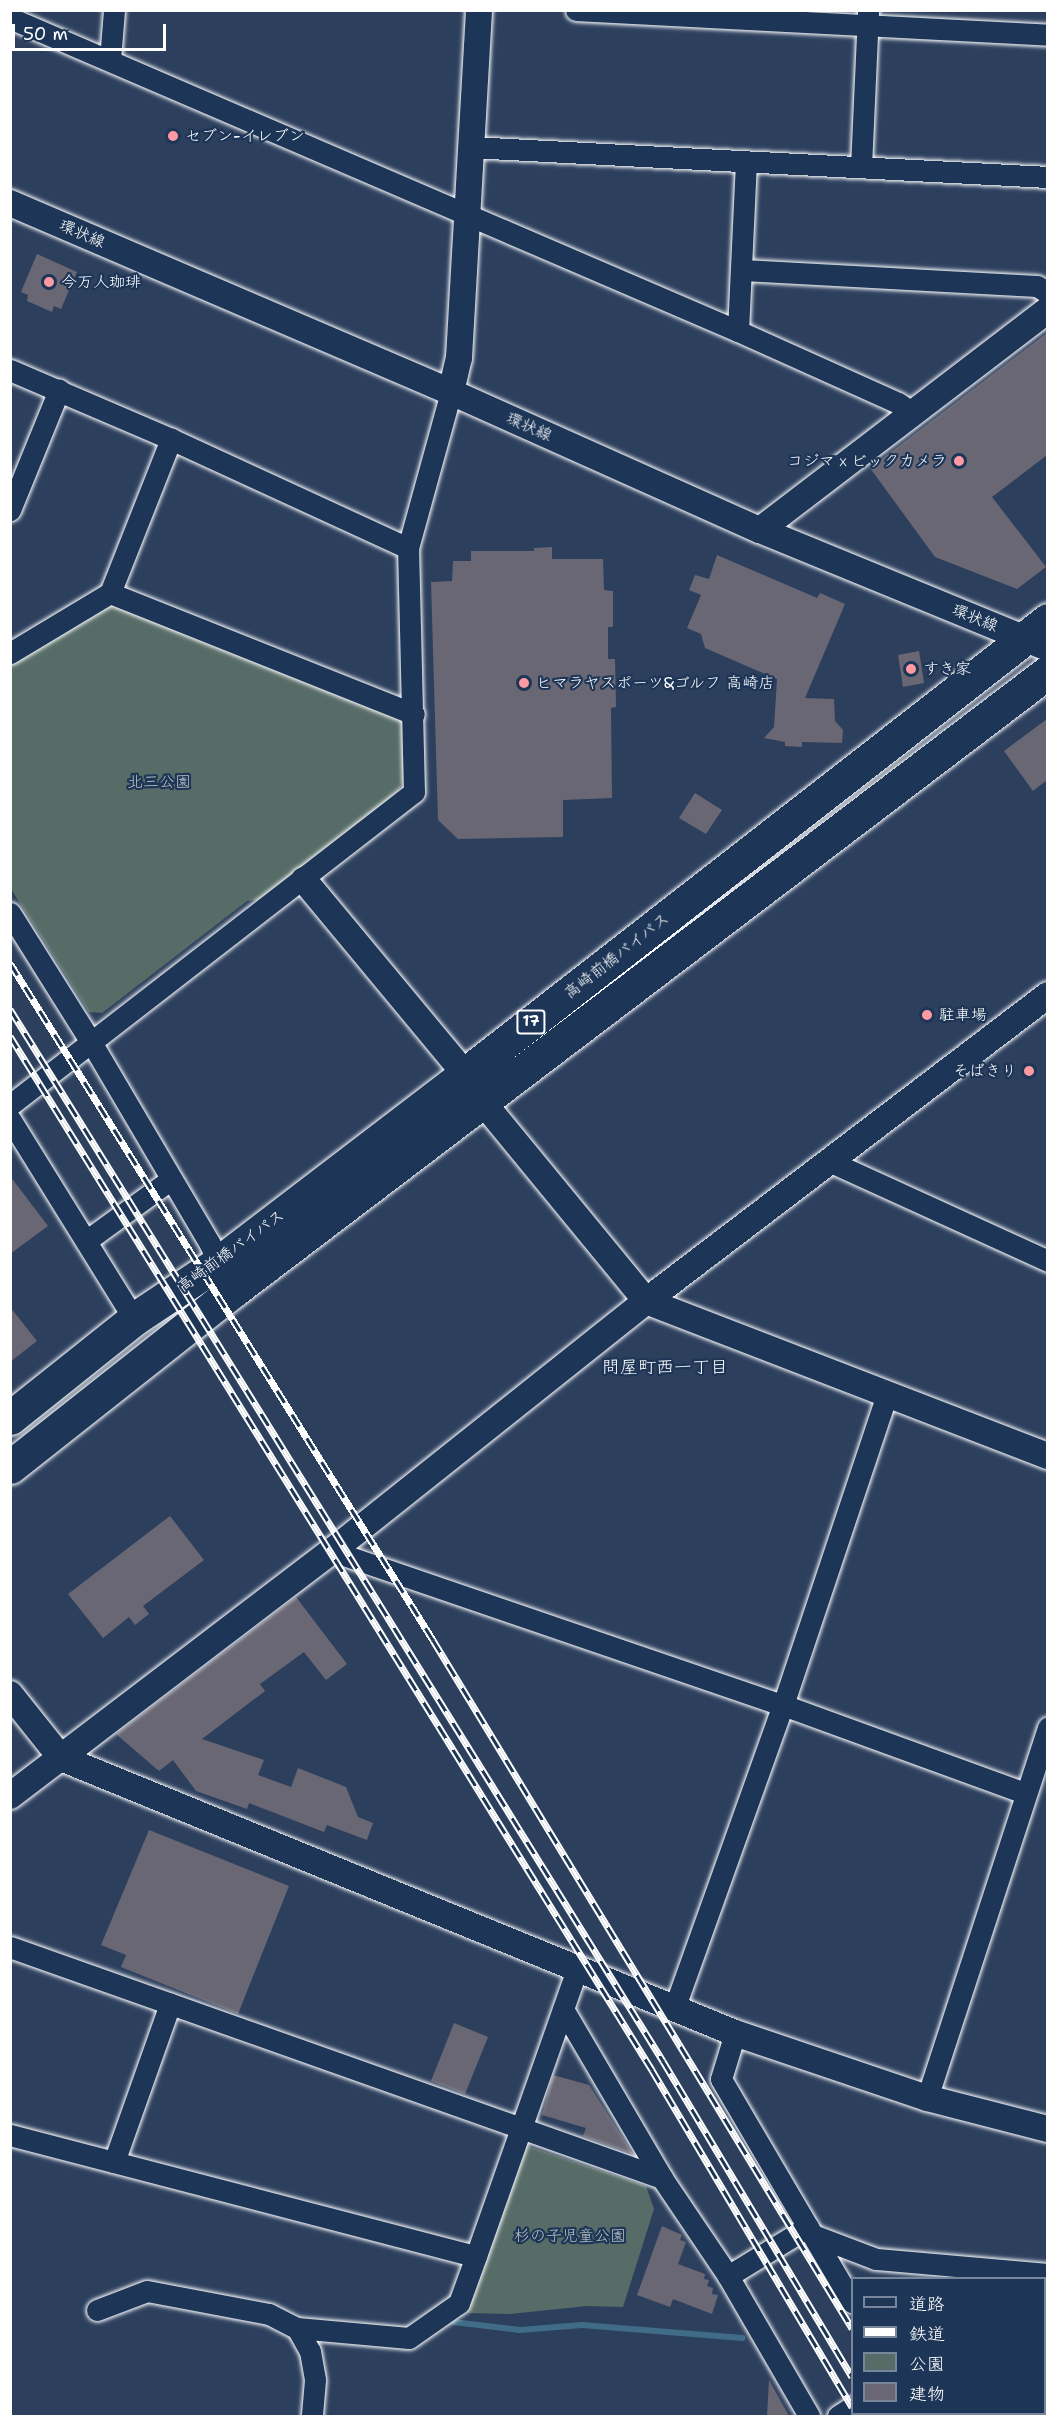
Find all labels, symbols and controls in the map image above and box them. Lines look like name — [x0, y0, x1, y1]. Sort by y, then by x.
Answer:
scale bar — [15, 12, 170, 50]
text: 50 m — [23, 22, 68, 46]
place label: セブン-イレブン — [185, 126, 305, 146]
marker: セブン-イレブン — [166, 129, 180, 143]
street label: 環状線 — [56, 216, 108, 252]
place label: 今万人珈琲 — [61, 272, 141, 292]
marker: 今万人珈琲 — [42, 275, 56, 289]
street label: 環状線 — [503, 408, 555, 446]
place label: コジマｘビックカメラ — [787, 451, 947, 471]
marker: コジマｘビックカメラ — [952, 454, 966, 468]
street label: 環状線 — [949, 600, 1001, 636]
place label: すき家 — [923, 659, 971, 679]
marker: すき家 — [904, 662, 918, 676]
place label: ヒマラヤスポーツ&ゴルフ 高崎店 — [536, 673, 775, 693]
marker: ヒマラヤスポーツ&ゴルフ 高崎店 — [517, 676, 531, 690]
park label: 北三公園 — [127, 772, 191, 792]
street label: 高崎前橋バイパス — [561, 909, 673, 1003]
place label: 駐車場 — [939, 1005, 987, 1025]
marker: 駐車場 — [920, 1008, 934, 1022]
road number: 17 — [516, 1010, 546, 1034]
place label: そばきり — [953, 1061, 1017, 1081]
marker: そばきり — [1022, 1064, 1036, 1078]
street label: 高崎前橋バイパス — [174, 1206, 288, 1296]
district label: 問屋町西一丁目 — [602, 1356, 728, 1378]
park label: 杉の子児童公園 — [514, 2226, 626, 2246]
legend — [851, 2277, 1046, 2415]
text: 道路 — [909, 2292, 945, 2316]
text: 鉄道 — [909, 2322, 945, 2346]
text: 公園 — [909, 2352, 945, 2376]
text: 建物 — [909, 2382, 945, 2406]

